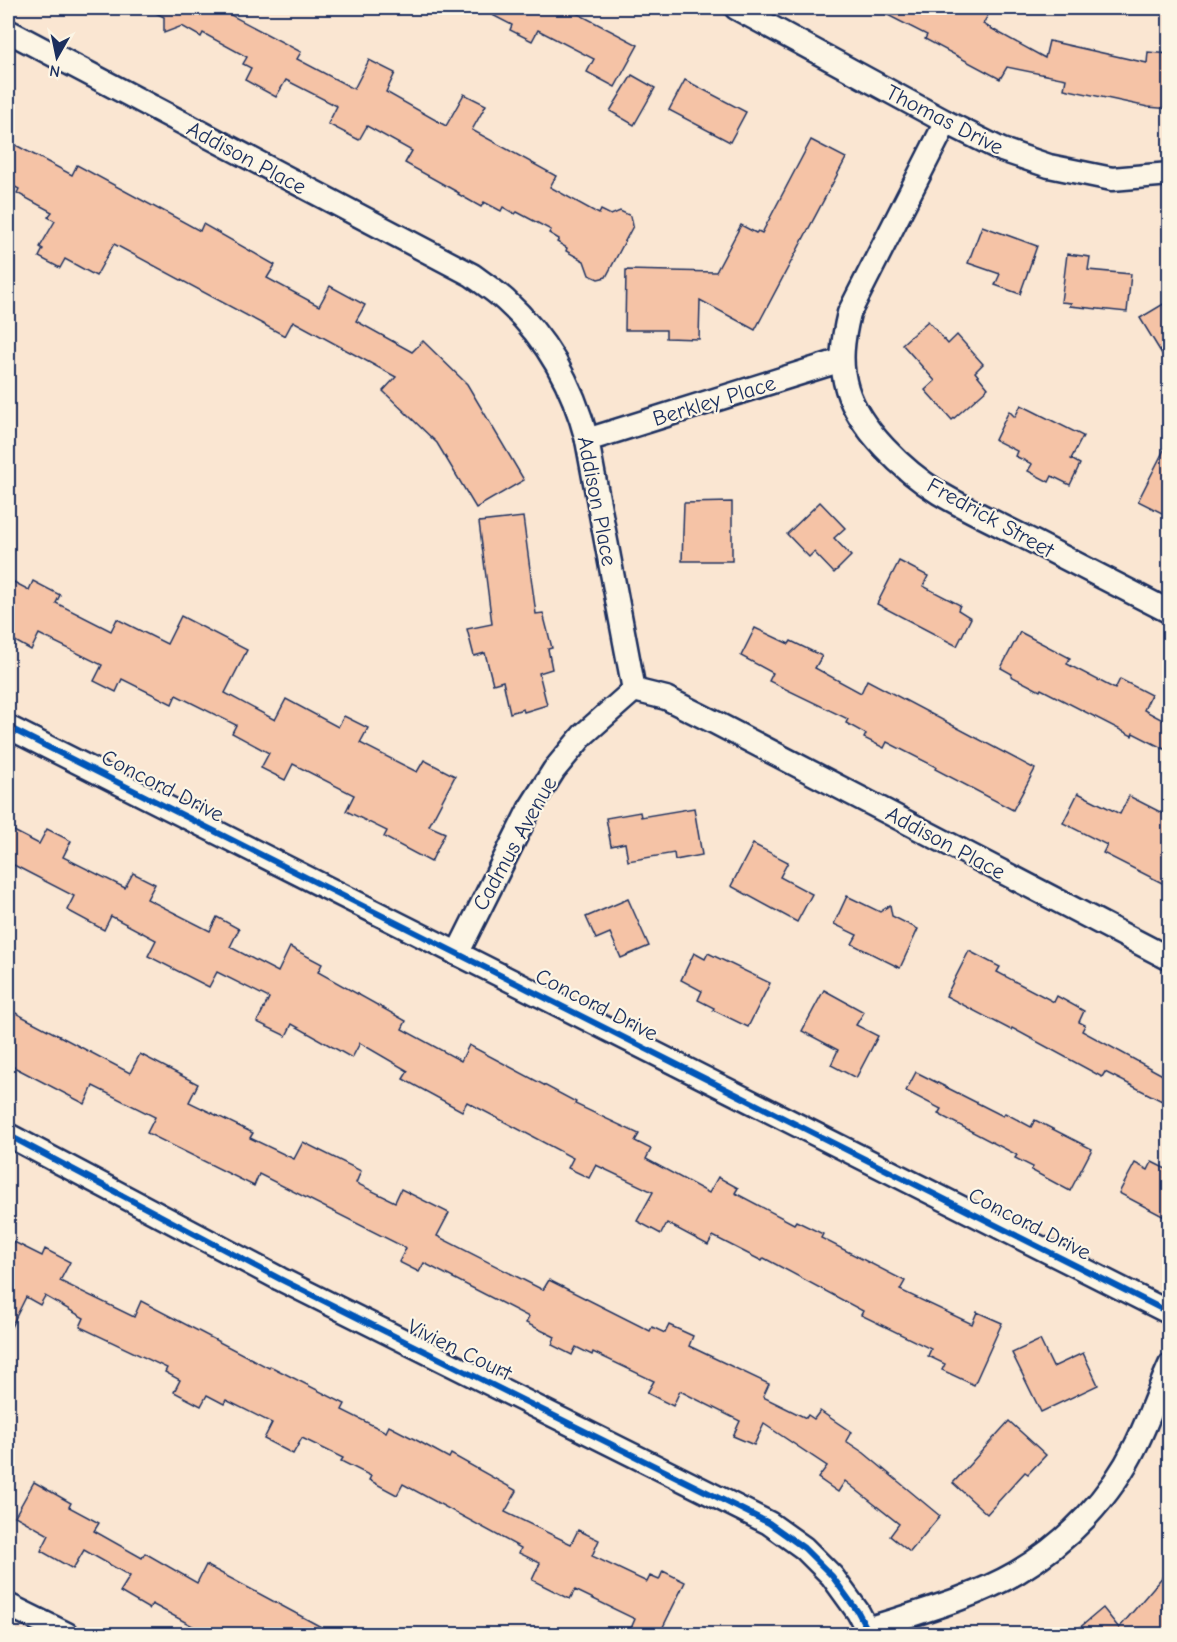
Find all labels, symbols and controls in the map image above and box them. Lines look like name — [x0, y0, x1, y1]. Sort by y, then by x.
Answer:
north arrow — [27, 27, 87, 87]
text: N — [48, 61, 61, 81]
street label: Thomas Drive — [881, 79, 1008, 161]
street label: Addison Place — [182, 116, 311, 200]
street label: Berkley Place — [650, 370, 779, 432]
street label: Addison Place — [572, 434, 622, 568]
street label: Fredrick Street — [923, 472, 1059, 564]
street label: Concord Drive — [97, 744, 228, 828]
street label: Cadmus Avenue — [467, 772, 562, 915]
street label: Addison Place — [881, 801, 1010, 885]
street label: Concord Drive — [531, 963, 662, 1047]
street label: Concord Drive — [964, 1182, 1095, 1266]
street label: Vivien Court — [403, 1313, 517, 1387]

